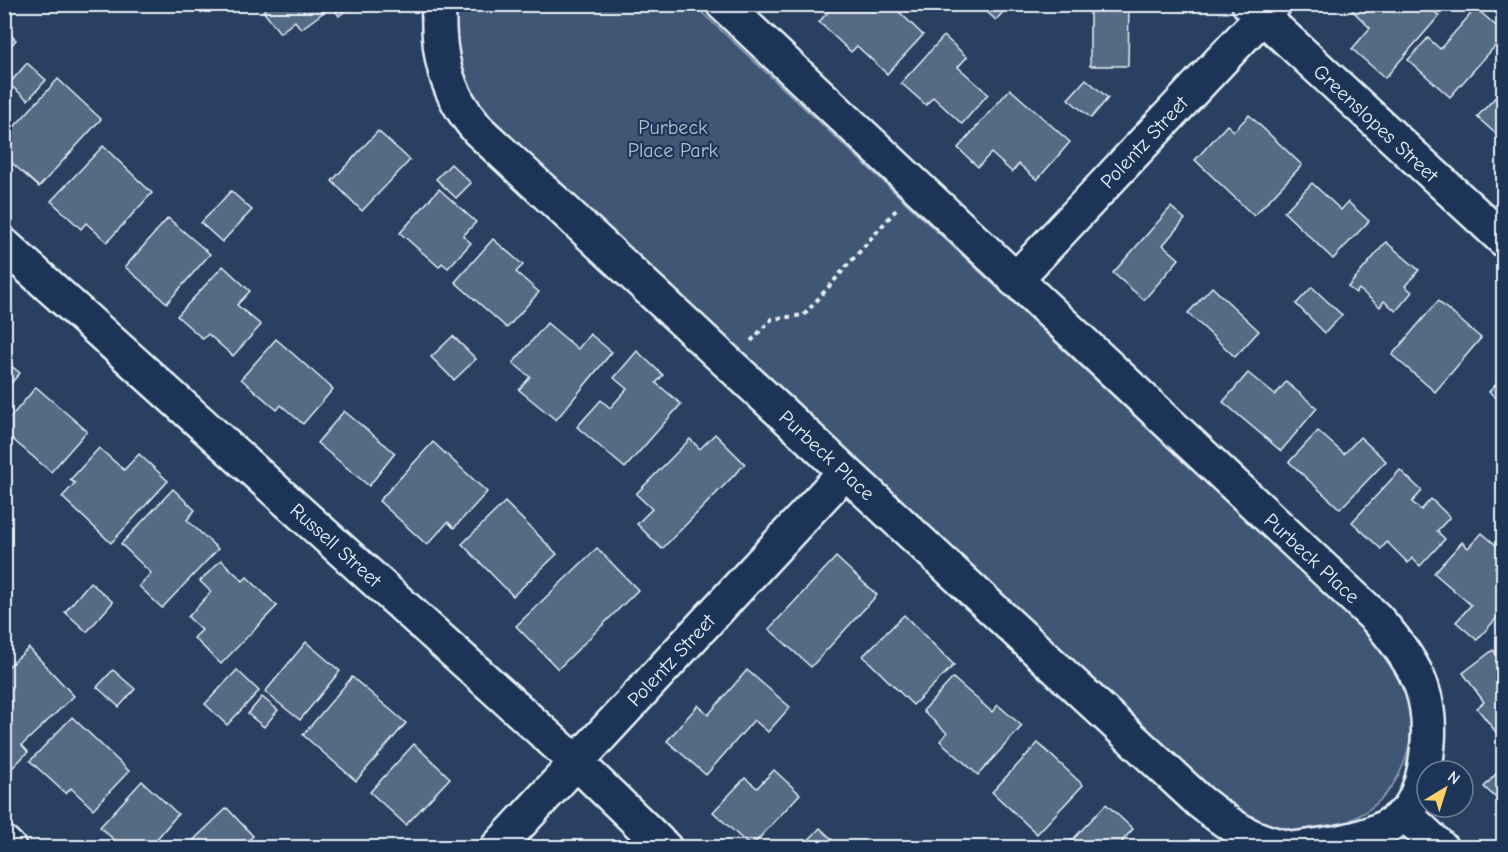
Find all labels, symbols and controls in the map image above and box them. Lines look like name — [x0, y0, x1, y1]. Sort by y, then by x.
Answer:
street label: Greenslopes Street — [1309, 60, 1444, 188]
street label: Polentz Street — [1096, 91, 1194, 193]
park label: Purbeck Place Park — [628, 116, 719, 162]
street label: Purbeck Place — [774, 405, 879, 505]
street label: Russell Street — [286, 499, 387, 593]
street label: Purbeck Place — [1259, 508, 1364, 608]
street label: Polentz Street — [623, 609, 721, 711]
north arrow — [1415, 759, 1475, 819]
text: N — [1444, 768, 1463, 788]

